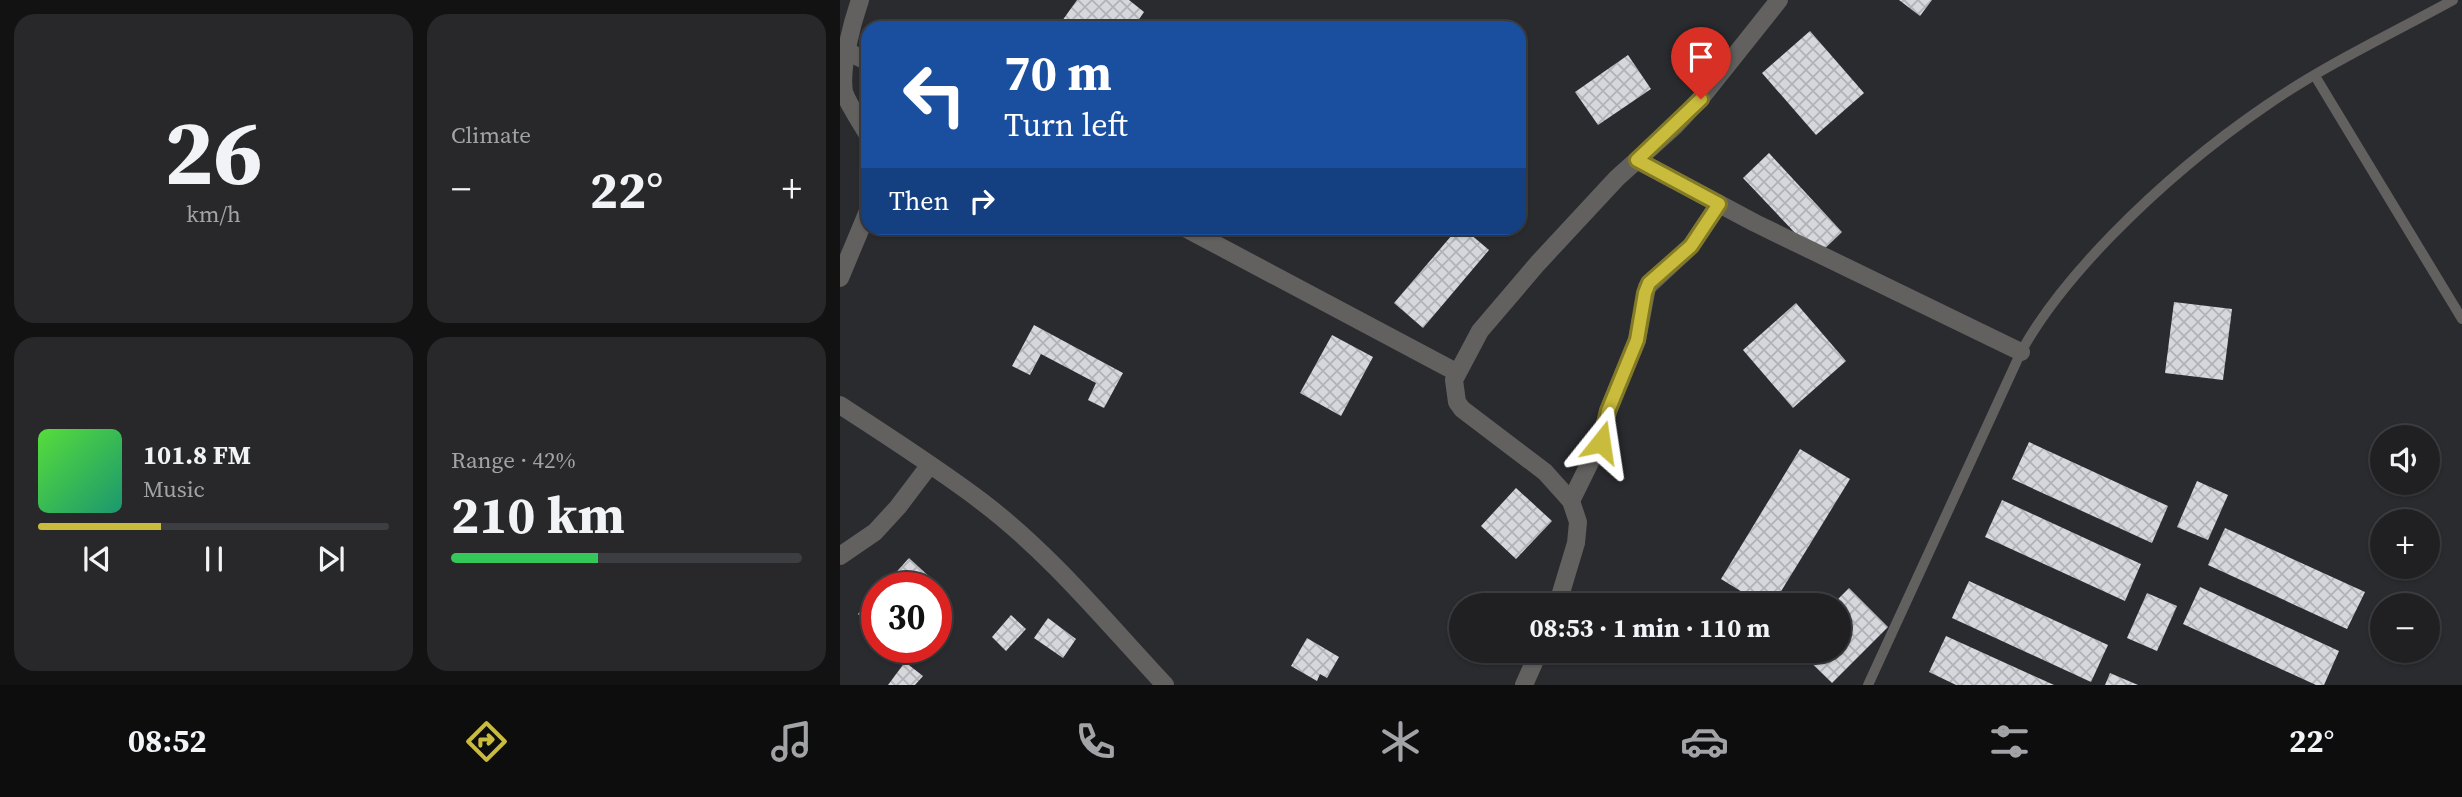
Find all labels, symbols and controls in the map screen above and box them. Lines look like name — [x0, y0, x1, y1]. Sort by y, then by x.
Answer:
pin — [1671, 27, 1731, 99]
icon: arrive — [1682, 38, 1720, 76]
text: 70 m — [1004, 39, 1112, 106]
icon: left — [889, 49, 980, 140]
text: 26 — [164, 90, 263, 214]
text: Turn left — [1004, 103, 1128, 147]
text: Climate — [451, 119, 531, 151]
text: 22° — [590, 154, 663, 225]
text: − — [451, 163, 471, 215]
text: + — [782, 163, 802, 215]
icon: right — [963, 182, 1001, 220]
text: Then — [889, 183, 949, 219]
text: km/h — [186, 198, 241, 230]
position arrow — [1564, 405, 1638, 479]
map controls — [2370, 425, 2440, 663]
button: sound — [2370, 425, 2440, 495]
text: 101.8 FM — [143, 437, 251, 473]
text: Range · 42% — [451, 444, 576, 476]
text: Music — [143, 473, 205, 505]
text: 210 km — [451, 479, 625, 550]
button: + — [2370, 509, 2440, 579]
icon: previous — [78, 540, 116, 578]
icon: pause — [195, 540, 233, 578]
icon: next — [312, 540, 350, 578]
speed limit sign: 30 — [861, 572, 952, 663]
button: − — [2370, 593, 2440, 663]
text: 08:53 · 1 min · 110 m — [1530, 610, 1770, 646]
icon: directions — [462, 717, 511, 766]
icon: music — [767, 717, 816, 766]
icon: phone — [1071, 717, 1120, 766]
icon: climate — [1376, 717, 1425, 766]
icon: car — [1680, 717, 1729, 766]
icon: filters — [1985, 717, 2034, 766]
text: 08:52 — [128, 719, 207, 763]
text: 22° — [2289, 719, 2334, 763]

